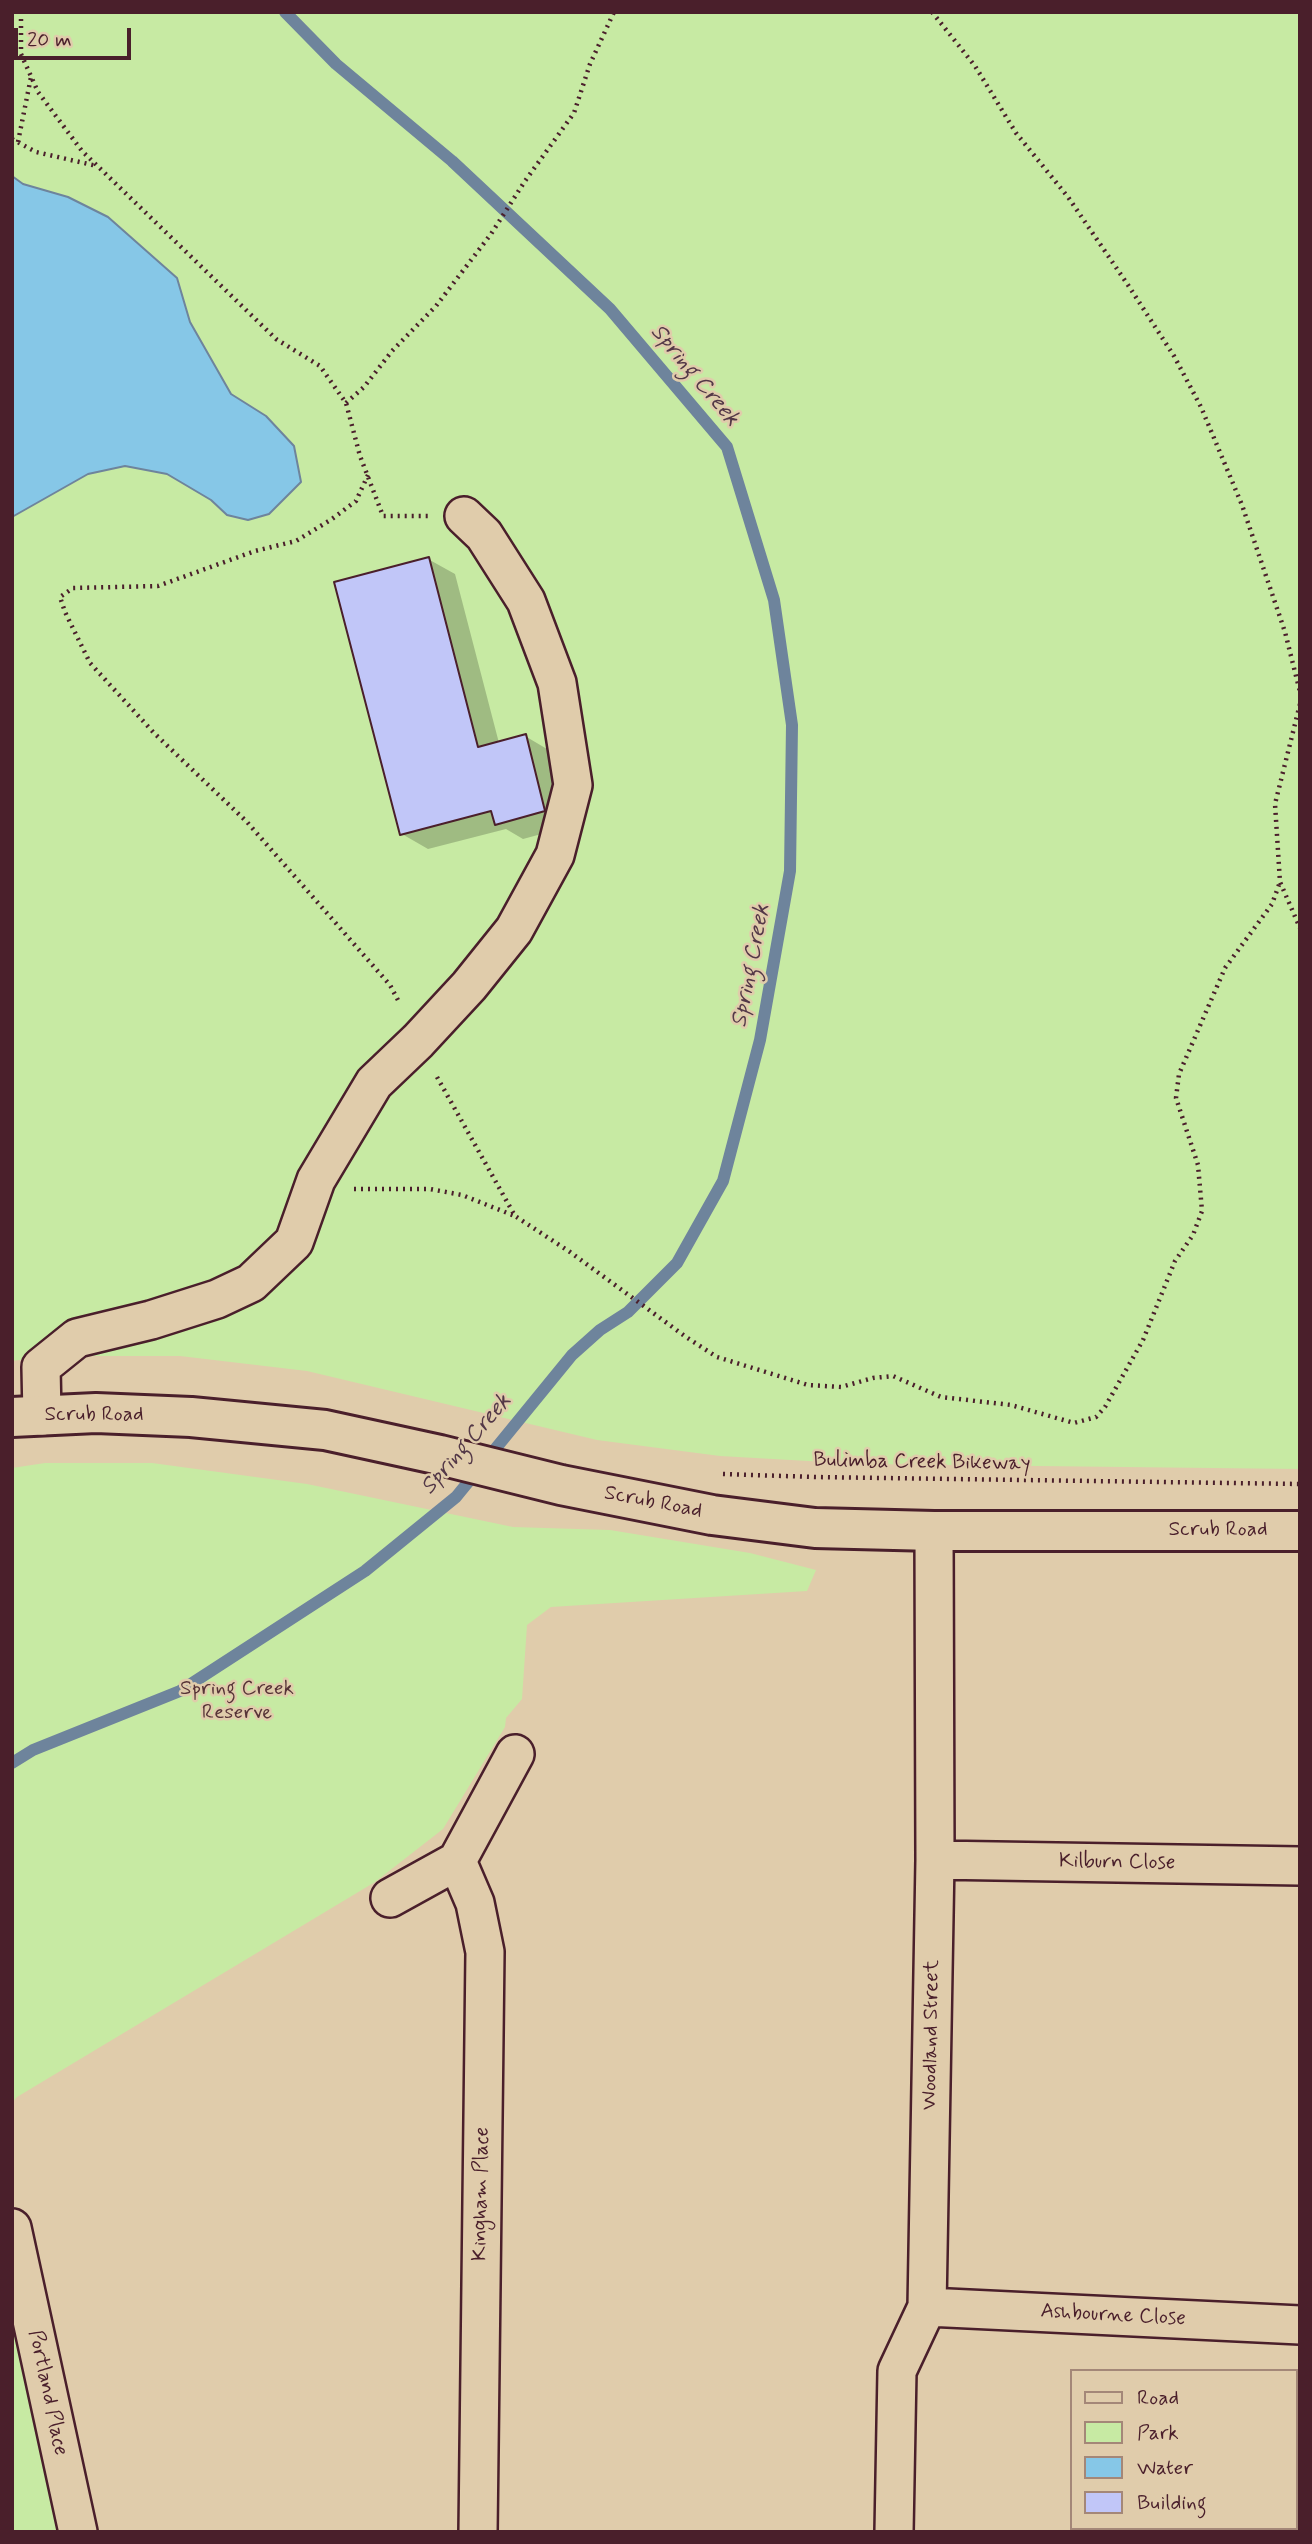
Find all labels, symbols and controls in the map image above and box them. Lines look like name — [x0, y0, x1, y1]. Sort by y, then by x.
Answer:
scale bar — [18, 14, 135, 58]
text: 20 m — [27, 26, 72, 54]
water label: Spring Creek — [643, 319, 745, 433]
water label: Spring Creek — [727, 902, 777, 1030]
water label: Spring Creek — [416, 1389, 518, 1501]
street label: Scrub Road — [44, 1403, 144, 1429]
street label: Bulimba Creek Bikeway — [813, 1449, 1031, 1477]
street label: Scrub Road — [602, 1481, 704, 1525]
street label: Scrub Road — [1168, 1518, 1268, 1544]
park label: Spring Creek Reserve — [180, 1677, 294, 1727]
street label: Kilburn Close — [1059, 1849, 1175, 1877]
street label: Woodland Street — [918, 1960, 946, 2110]
street label: Kingham Place — [468, 2127, 496, 2261]
street label: Ashbourne Close — [1040, 2300, 1186, 2332]
street label: Portland Place — [21, 2328, 73, 2458]
legend — [1070, 2369, 1298, 2530]
text: Road — [1137, 2384, 1179, 2412]
text: Park — [1137, 2419, 1179, 2447]
text: Water — [1137, 2454, 1193, 2482]
text: Building — [1137, 2489, 1207, 2517]

